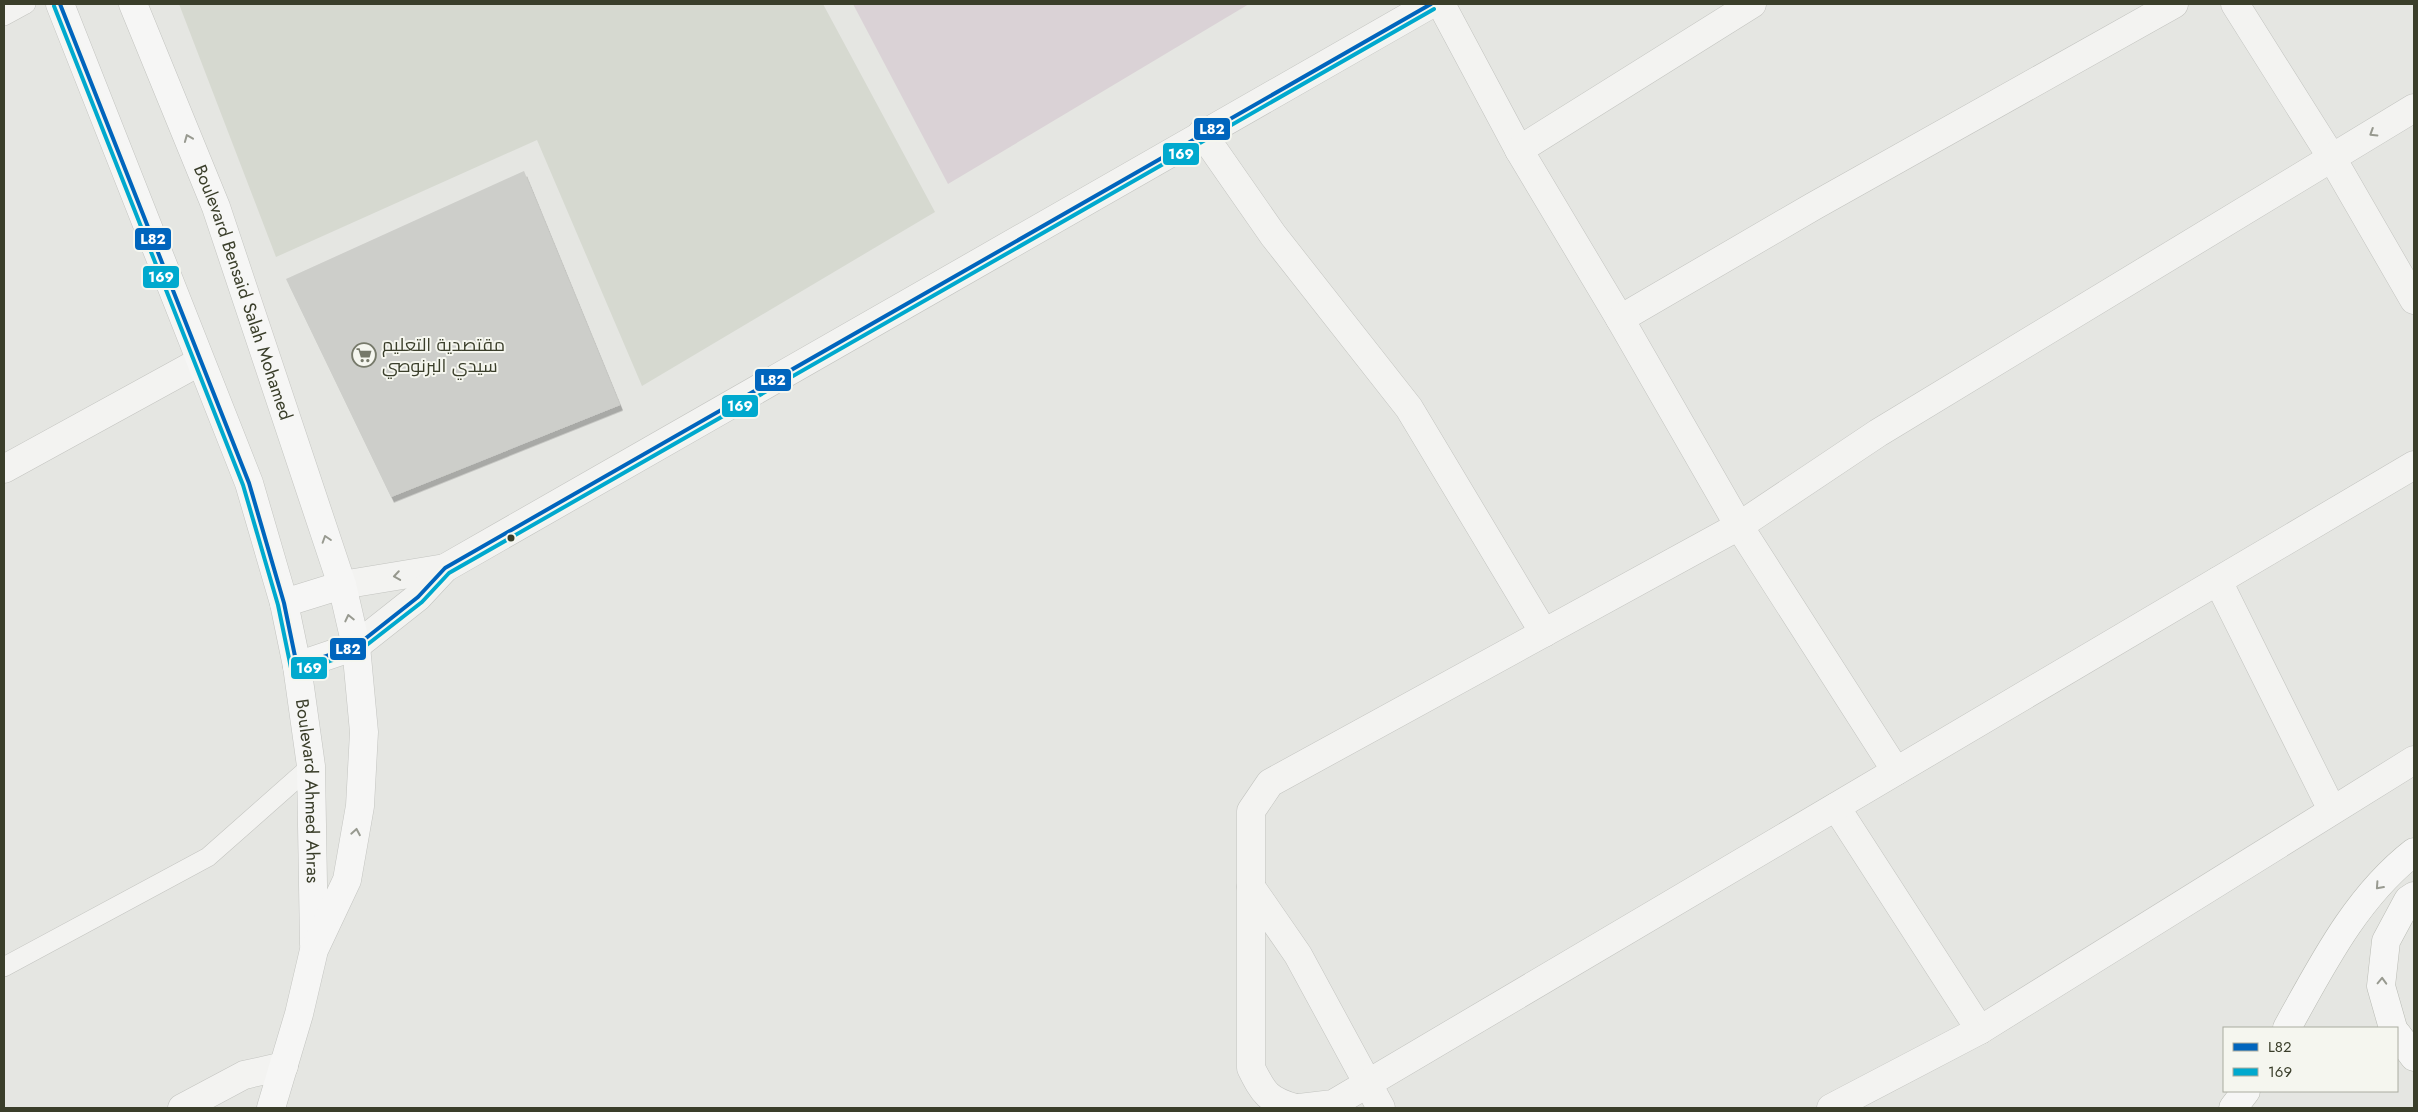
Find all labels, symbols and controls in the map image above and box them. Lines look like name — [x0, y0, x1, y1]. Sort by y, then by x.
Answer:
line badge: L82 — [1193, 117, 1231, 141]
text: L82 — [1199, 119, 1225, 139]
one-way arrow — [2370, 126, 2379, 136]
one-way arrow — [183, 134, 194, 143]
line badge: 169 — [1162, 142, 1200, 166]
text: 169 — [1168, 144, 1194, 164]
street label: Boulevard Bensaid Salah Mohamed — [187, 161, 299, 423]
line badge: L82 — [134, 227, 172, 251]
text: L82 — [140, 229, 166, 249]
line badge: 169 — [142, 265, 180, 289]
text: 169 — [148, 267, 174, 287]
place label: مقتصدية التعليم سيدي البرنوصي — [382, 332, 505, 380]
supermarket icon: مقتصدية التعليم سيدي البرنوصي — [351, 342, 377, 368]
line badge: L82 — [754, 368, 792, 392]
text: L82 — [760, 370, 786, 390]
line badge: 169 — [721, 394, 759, 418]
text: 169 — [727, 396, 753, 416]
unlabelled marker — [506, 533, 516, 543]
one-way arrow — [322, 536, 332, 544]
one-way arrow — [393, 570, 402, 580]
one-way arrow — [344, 614, 355, 623]
line badge: L82 — [329, 637, 367, 661]
text: L82 — [335, 639, 361, 659]
line badge: 169 — [290, 656, 328, 680]
text: 169 — [296, 658, 322, 678]
street label: Boulevard Ahmed Ahras — [289, 697, 326, 883]
one-way arrow — [350, 827, 360, 836]
one-way arrow — [2376, 880, 2385, 889]
one-way arrow — [2377, 977, 2388, 985]
legend — [2223, 1027, 2398, 1092]
text: L82 — [2268, 1036, 2291, 1058]
text: 169 — [2268, 1061, 2292, 1083]

